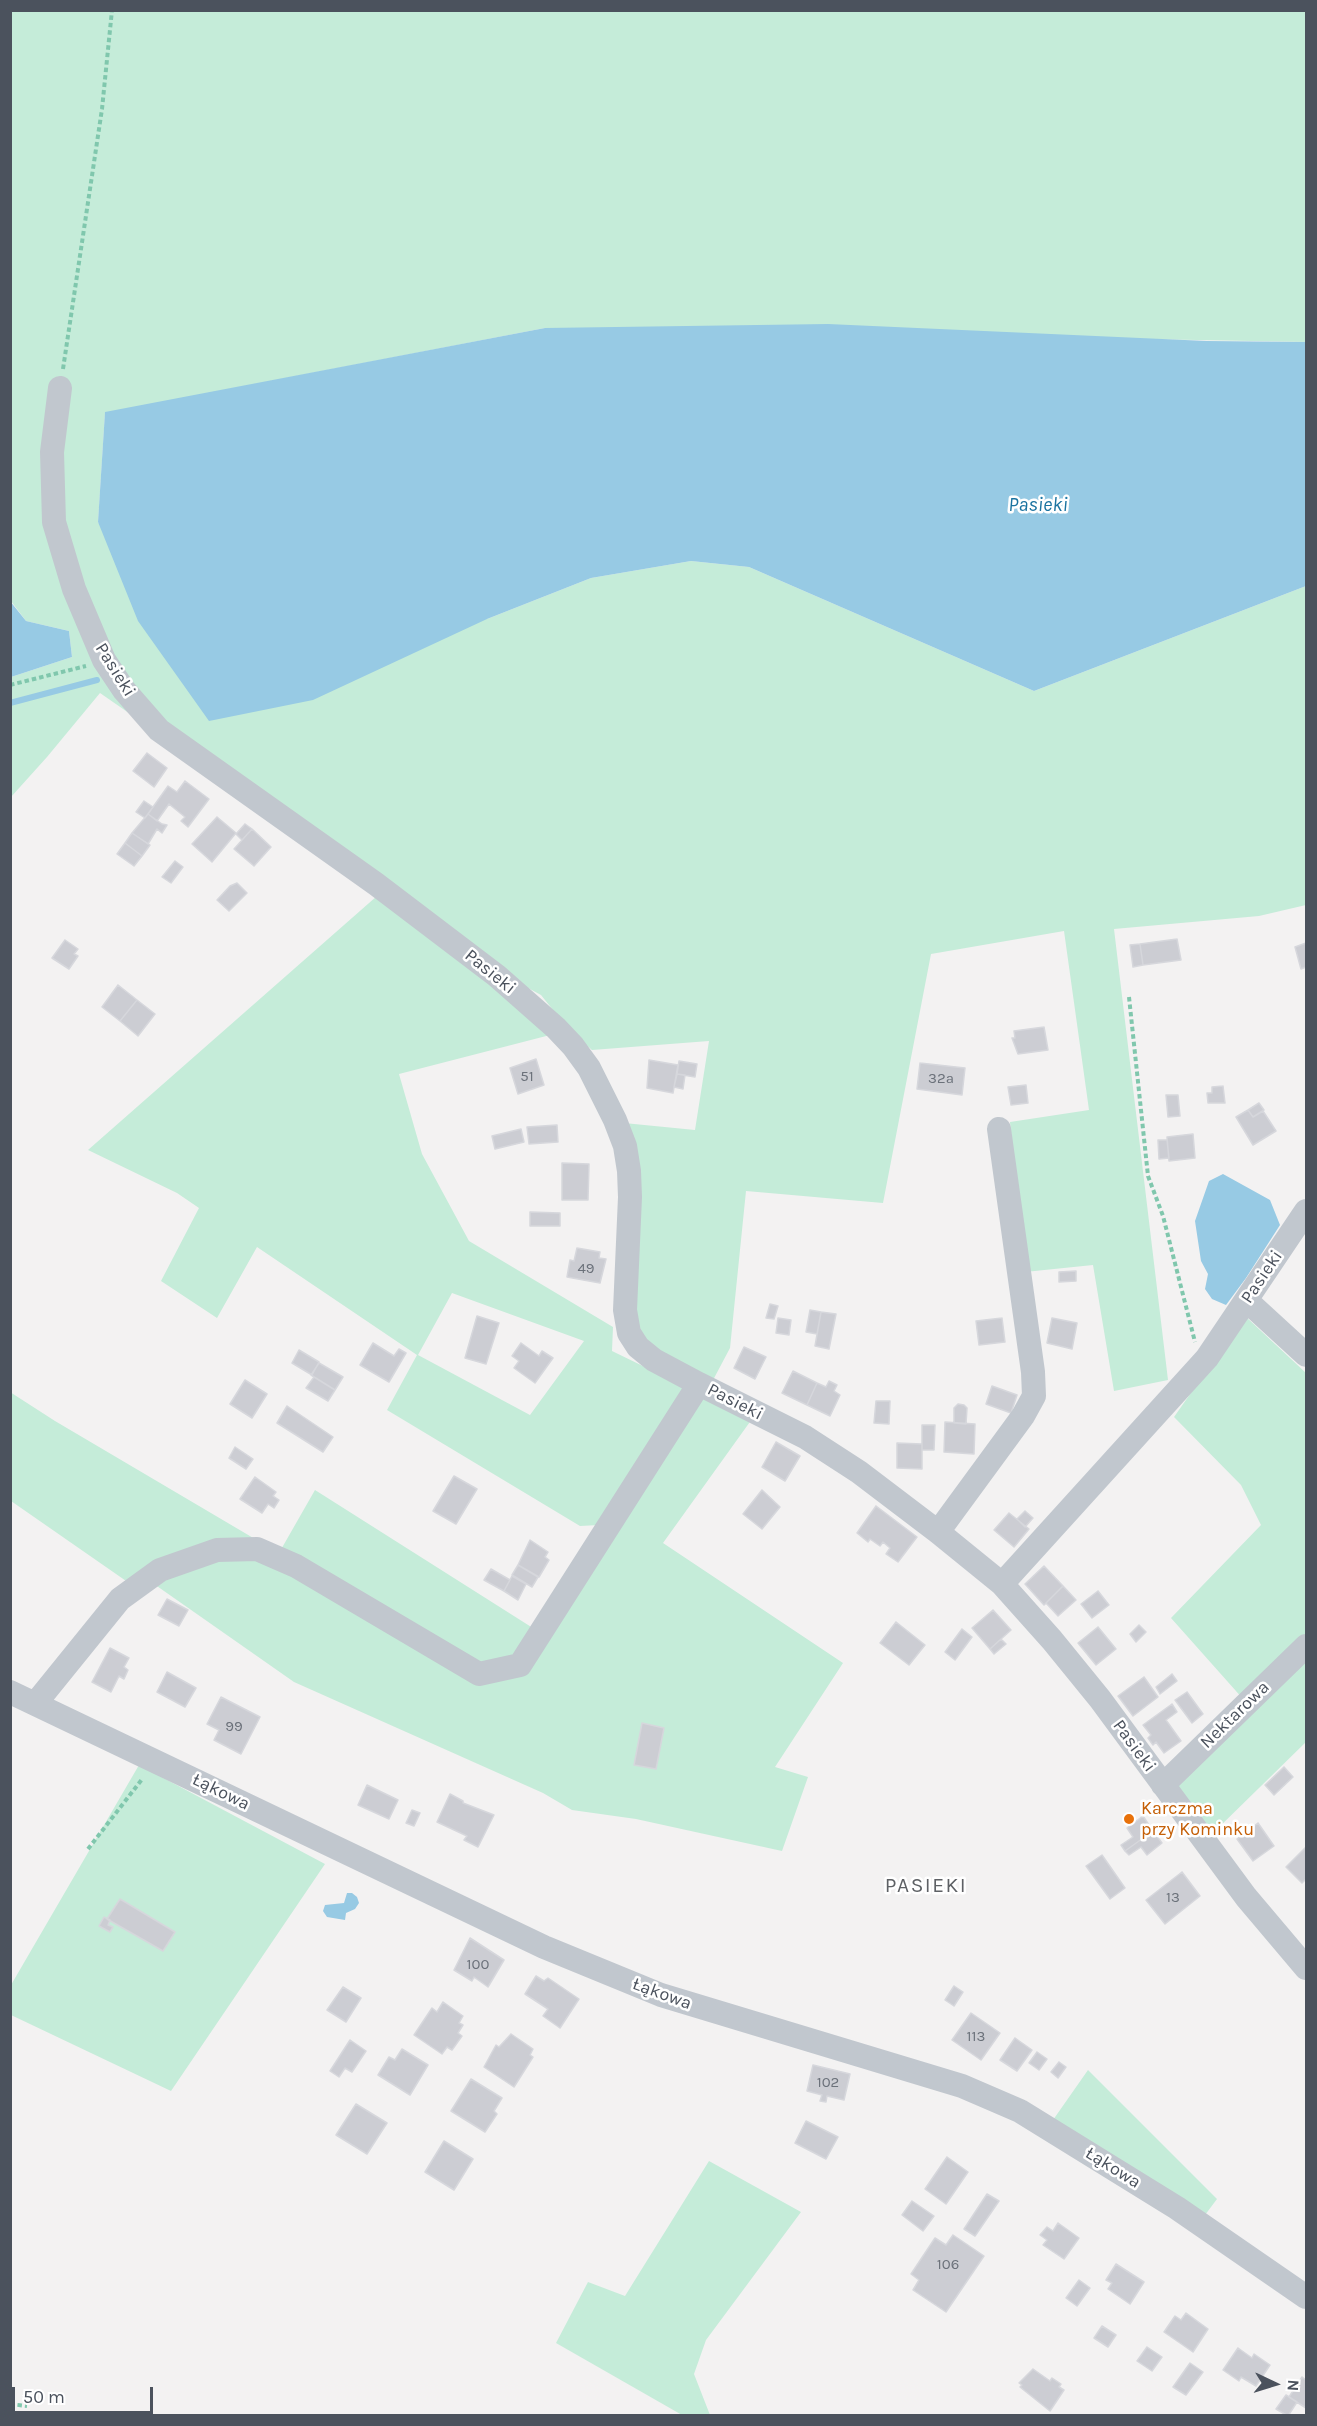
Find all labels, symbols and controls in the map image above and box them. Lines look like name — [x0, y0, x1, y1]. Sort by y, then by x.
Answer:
water label: Pasieki — [1008, 493, 1068, 517]
street label: Pasieki — [90, 639, 140, 701]
street label: Pasieki — [460, 945, 520, 999]
house number: 51 — [520, 1068, 534, 1086]
house number: 32a — [928, 1070, 954, 1088]
street label: Pasieki — [1236, 1246, 1288, 1308]
house number: 49 — [577, 1260, 595, 1278]
street label: Pasieki — [704, 1379, 766, 1425]
street label: Nektarowa — [1196, 1677, 1274, 1753]
street label: Pasieki — [1108, 1716, 1160, 1776]
house number: 99 — [225, 1718, 243, 1736]
street label: Łąkowa — [189, 1769, 253, 1815]
place label: Karczma przy Kominku — [1141, 1798, 1254, 1840]
marker: Karczma przy Kominku — [1122, 1812, 1136, 1826]
district label: PASIEKI — [885, 1873, 967, 1899]
house number: 13 — [1166, 1889, 1180, 1907]
house number: 100 — [467, 1956, 489, 1974]
street label: Łąkowa — [630, 1973, 694, 2015]
house number: 113 — [967, 2028, 985, 2046]
house number: 102 — [817, 2074, 839, 2092]
street label: Łąkowa — [1081, 2143, 1145, 2193]
house number: 106 — [937, 2256, 959, 2274]
north arrow — [1245, 2354, 1305, 2414]
scale bar — [15, 2375, 156, 2413]
text: N — [1284, 2379, 1303, 2392]
text: 50 m — [23, 2386, 65, 2408]

